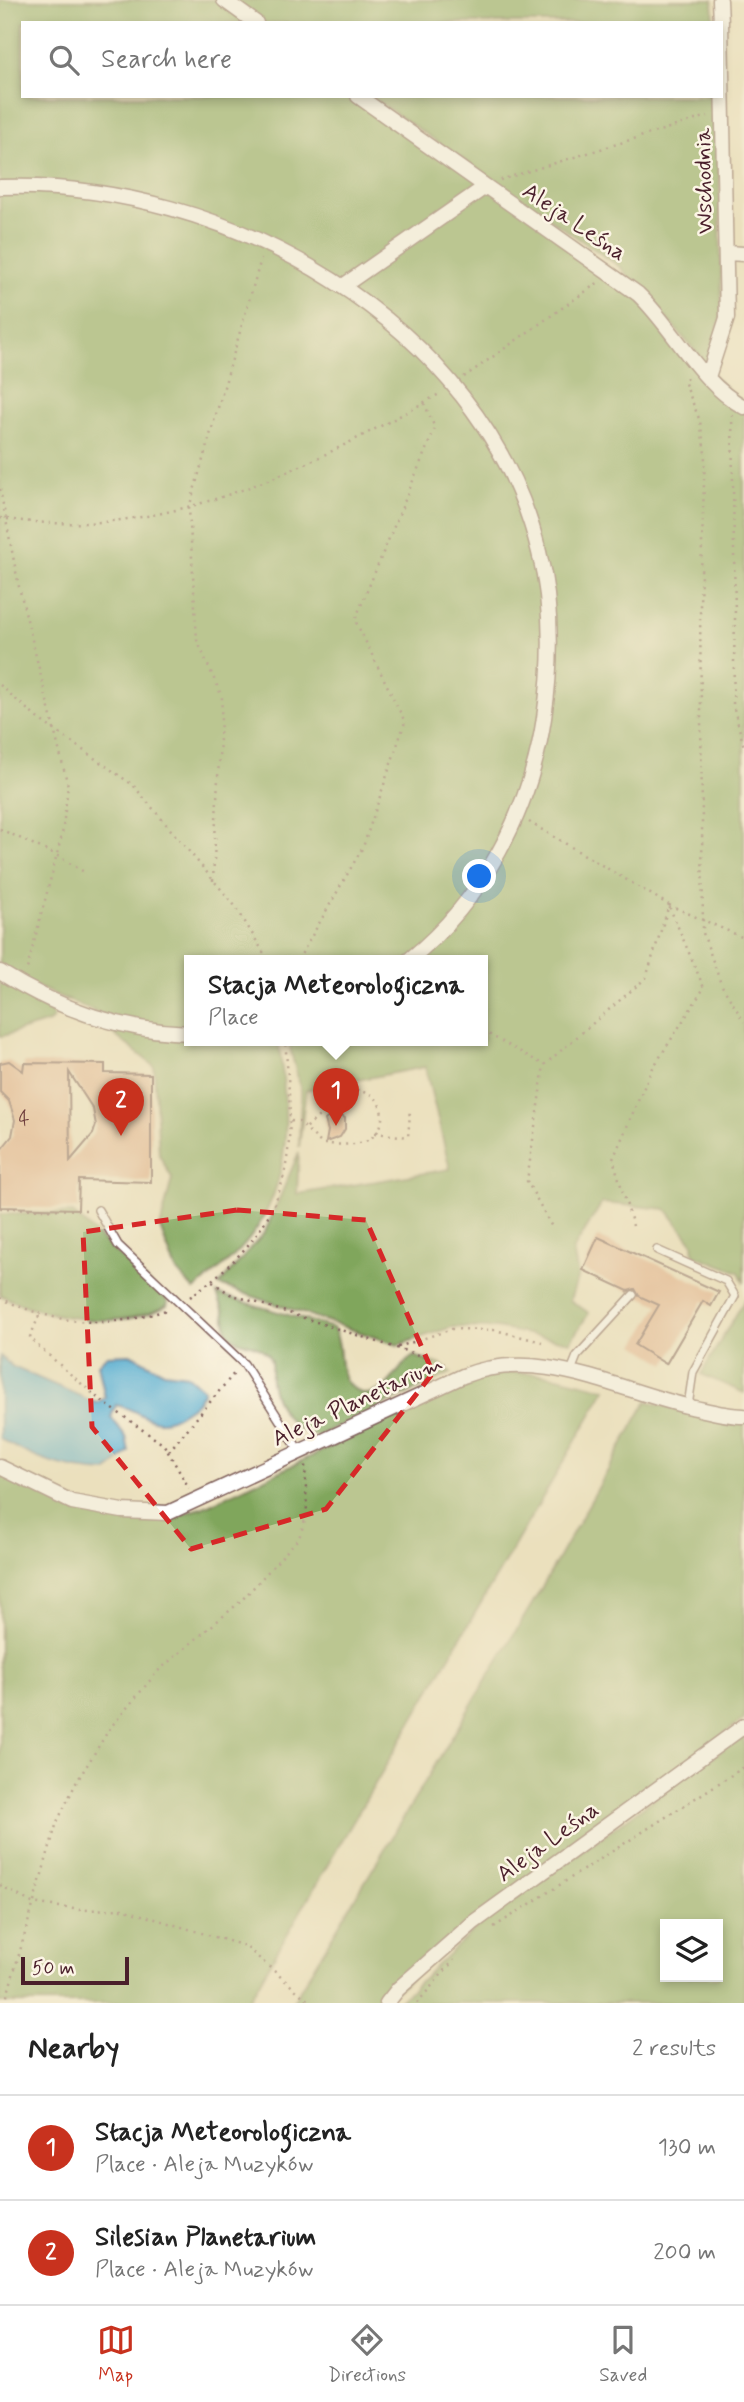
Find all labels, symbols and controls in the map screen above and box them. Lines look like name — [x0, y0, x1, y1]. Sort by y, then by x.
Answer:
search box — [21, 21, 723, 98]
icon: search — [45, 41, 83, 79]
text: Search here — [101, 43, 232, 77]
street label: Wschodnia — [689, 127, 721, 234]
street label: Aleja Leśna — [516, 177, 632, 268]
your location — [462, 859, 496, 893]
popup — [184, 955, 488, 1046]
text: Stacja Meteorologiczna — [208, 969, 464, 1003]
text: Place — [208, 1003, 259, 1033]
pin: 1 — [313, 1068, 359, 1126]
pin: 2 — [98, 1078, 144, 1136]
house number: 4 — [18, 1107, 30, 1132]
street label: Aleja Planetarium — [268, 1349, 448, 1455]
street label: Aleja Leśna — [491, 1795, 605, 1890]
map controls — [660, 1919, 723, 1982]
button: layers — [660, 1919, 723, 1982]
scale bar — [21, 1954, 130, 1986]
text: 50 m — [32, 1956, 75, 1981]
text: Nearby — [28, 2029, 119, 2068]
text: 2 results — [632, 2034, 716, 2064]
text: Stacja Meteorologiczna — [95, 2116, 351, 2150]
text: 1 — [46, 2133, 56, 2163]
text: 130 m — [658, 2133, 716, 2163]
text: Place · Aleja Muzyków — [95, 2150, 314, 2180]
text: Silesian Planetarium — [95, 2221, 316, 2255]
text: 2 — [45, 2238, 57, 2268]
text: 200 m — [653, 2238, 716, 2268]
text: Place · Aleja Muzyków — [95, 2255, 314, 2285]
tab: Map — [97, 2321, 135, 2388]
tab: Directions — [328, 2321, 406, 2388]
tab: Saved — [599, 2321, 647, 2388]

